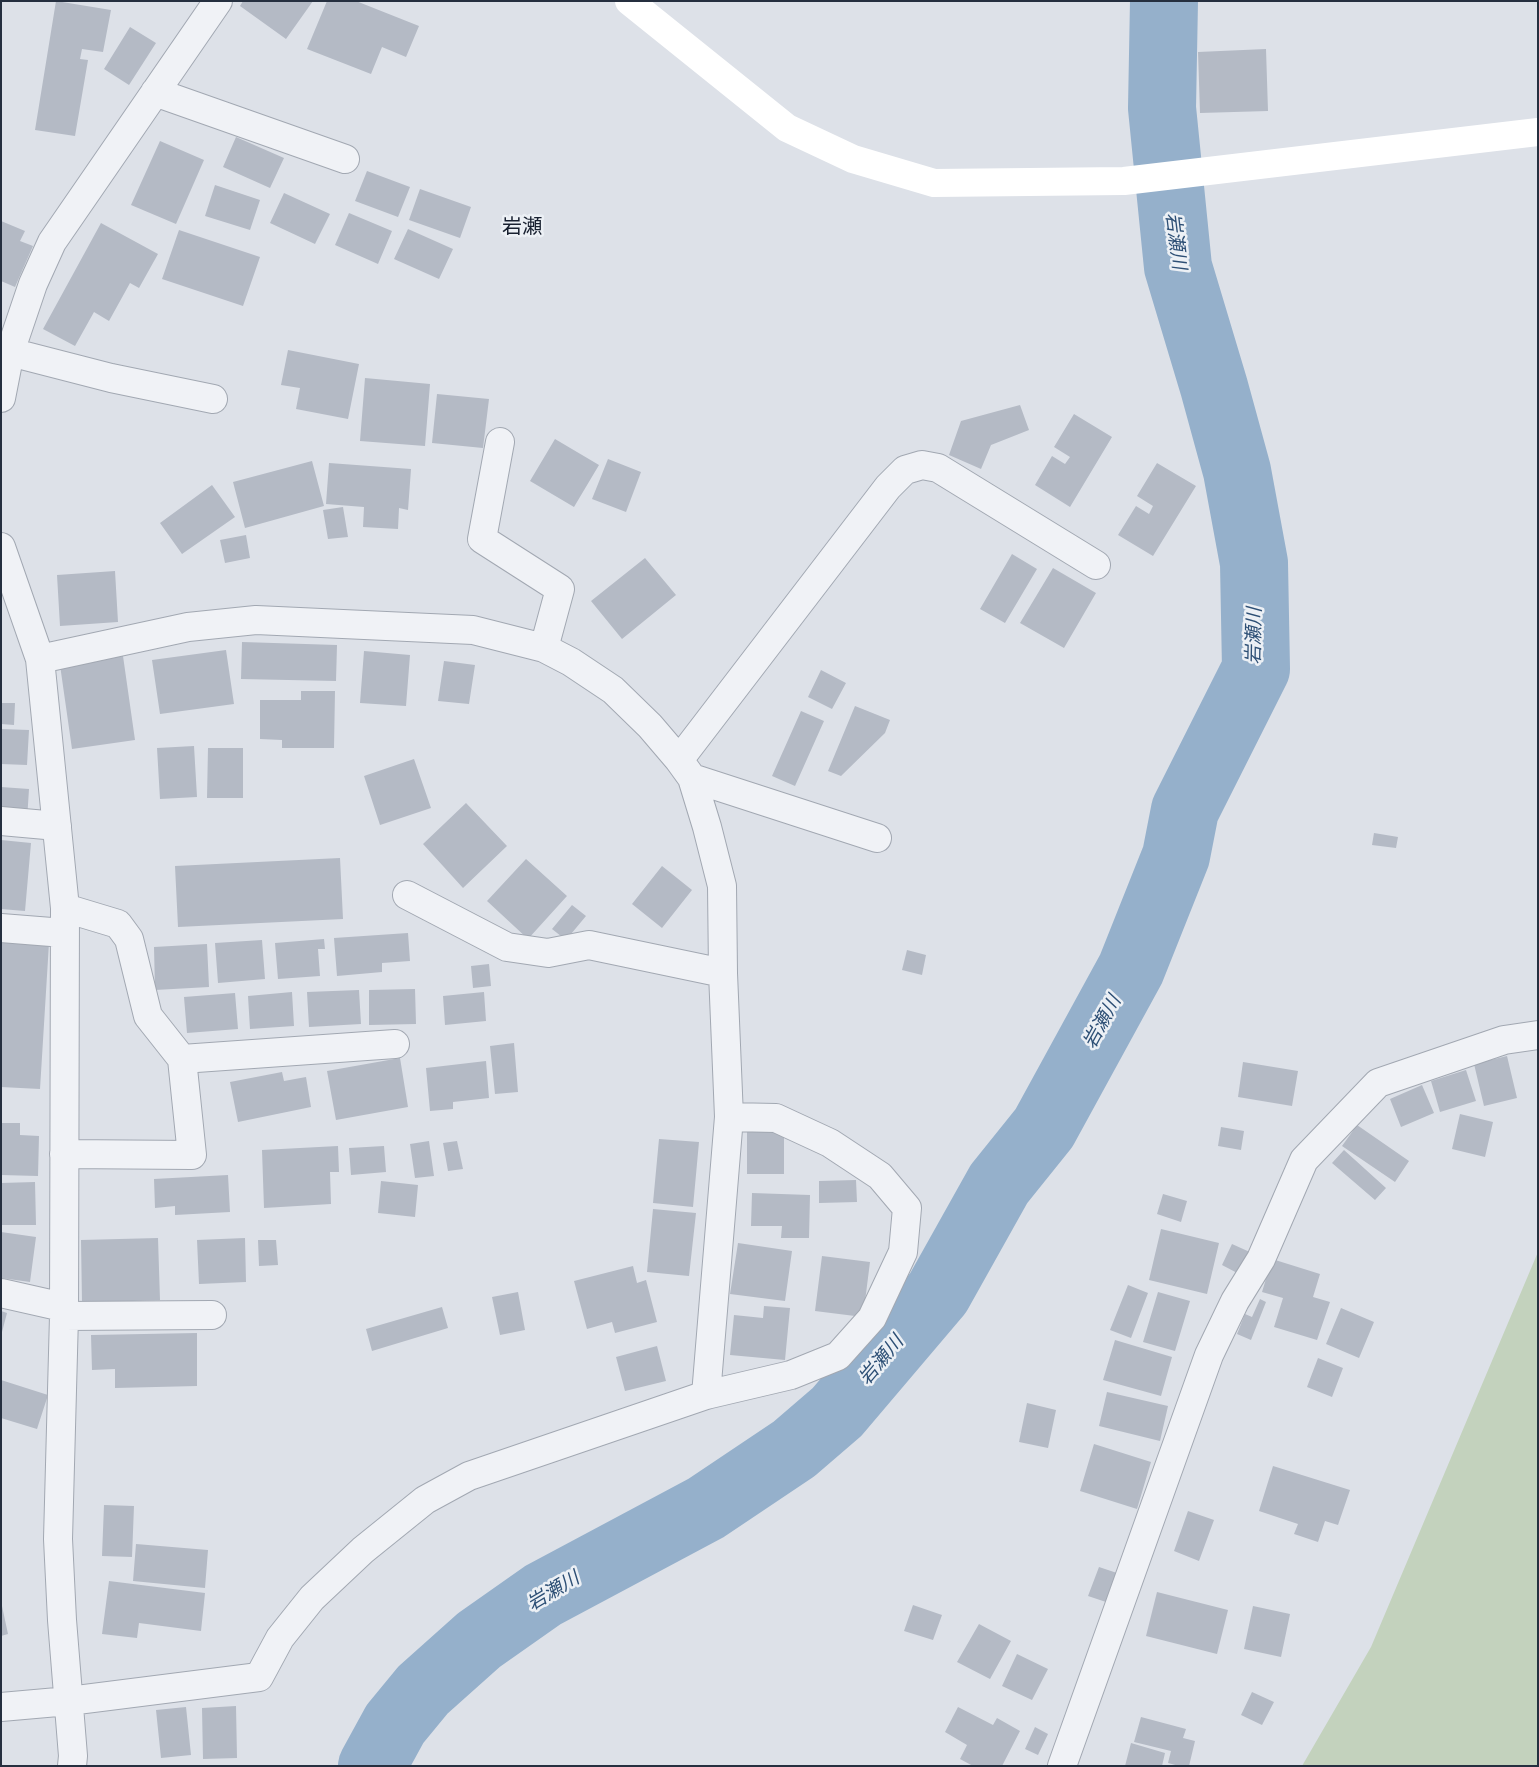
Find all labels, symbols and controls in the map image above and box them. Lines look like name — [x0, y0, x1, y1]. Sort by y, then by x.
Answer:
water label: 岩瀬川 — [1161, 211, 1191, 271]
district label: 岩瀬 — [502, 215, 542, 239]
water label: 岩瀬川 — [1242, 607, 1266, 665]
water label: 岩瀬川 — [1078, 992, 1126, 1052]
water label: 岩瀬川 — [854, 1331, 908, 1389]
water label: 岩瀬川 — [523, 1567, 583, 1615]

